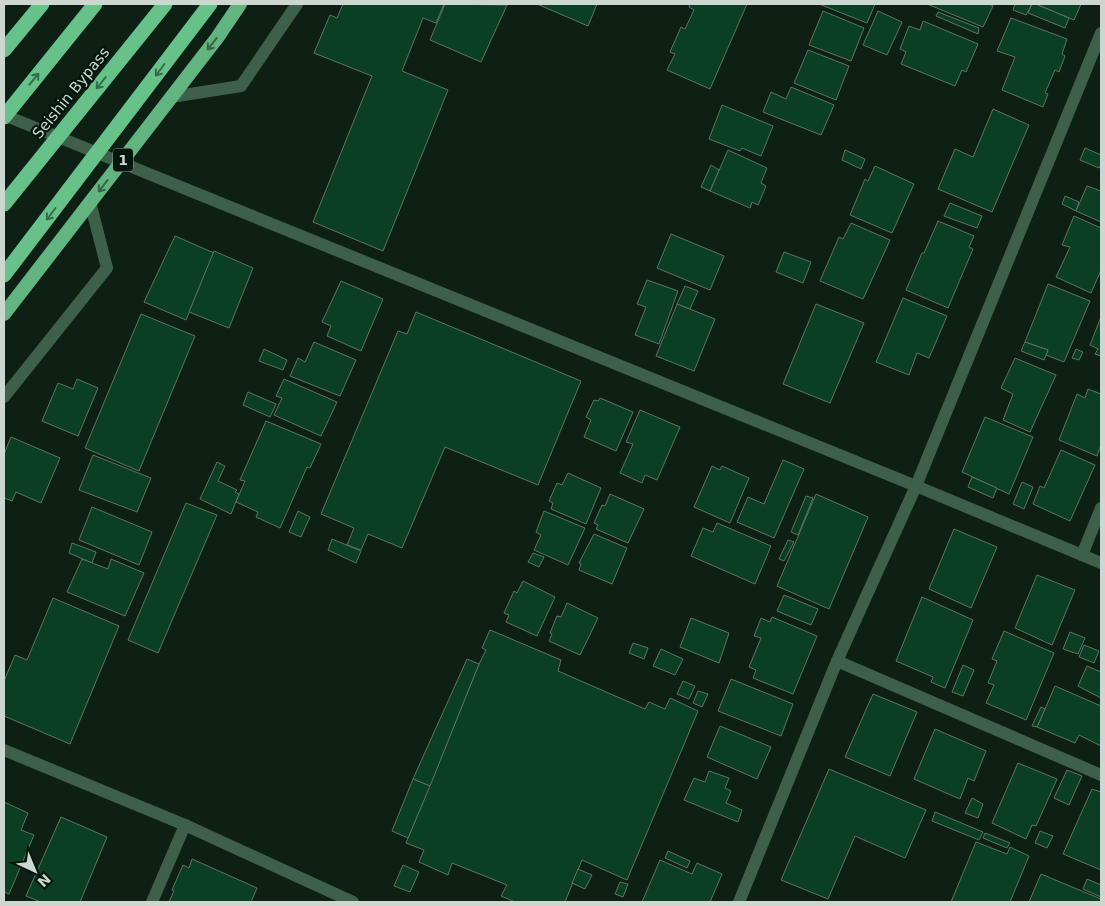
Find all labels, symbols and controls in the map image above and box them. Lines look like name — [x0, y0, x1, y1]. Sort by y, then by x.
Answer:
one-way arrow — [207, 37, 218, 50]
street label: Seishin Bypass — [29, 44, 113, 142]
one-way arrow — [154, 63, 165, 76]
one-way arrow — [29, 73, 40, 86]
one-way arrow — [96, 76, 107, 89]
road number: 1 — [113, 148, 133, 172]
one-way arrow — [97, 179, 108, 192]
one-way arrow — [45, 207, 56, 220]
north arrow — [10, 846, 60, 896]
text: N — [34, 871, 54, 890]

